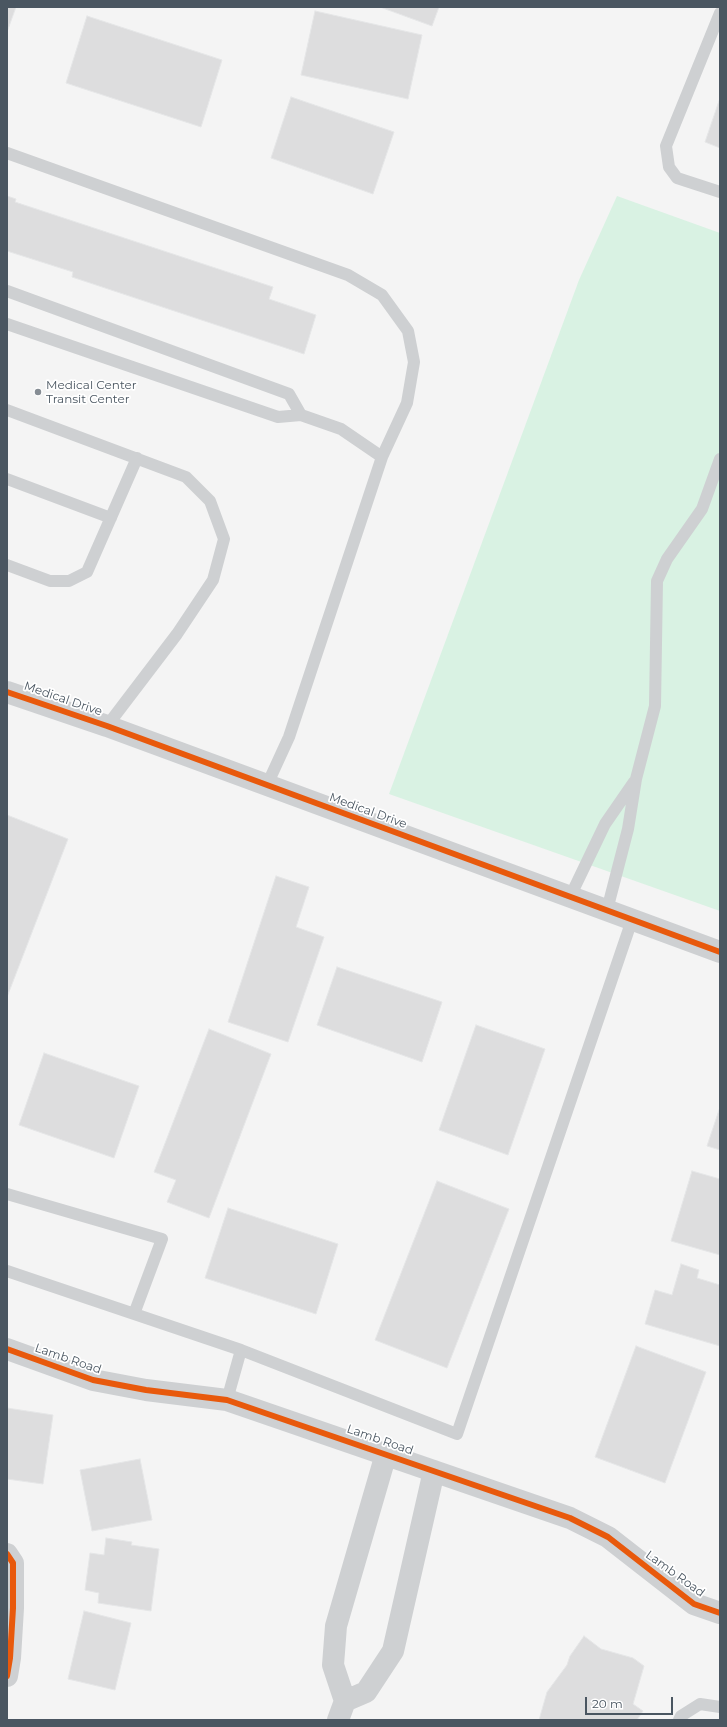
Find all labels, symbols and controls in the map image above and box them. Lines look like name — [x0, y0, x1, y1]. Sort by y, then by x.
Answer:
place label: Medical Center Transit Center — [46, 378, 137, 406]
marker: Medical Center Transit Center — [33, 387, 43, 397]
street label: Medical Drive — [22, 679, 104, 719]
street label: Medical Drive — [327, 790, 409, 832]
street label: Lamb Road — [33, 1341, 103, 1377]
street label: Lamb Road — [345, 1422, 415, 1458]
street label: Lamb Road — [643, 1548, 707, 1600]
scale bar — [587, 1689, 675, 1715]
text: 20 m — [592, 1696, 623, 1711]

